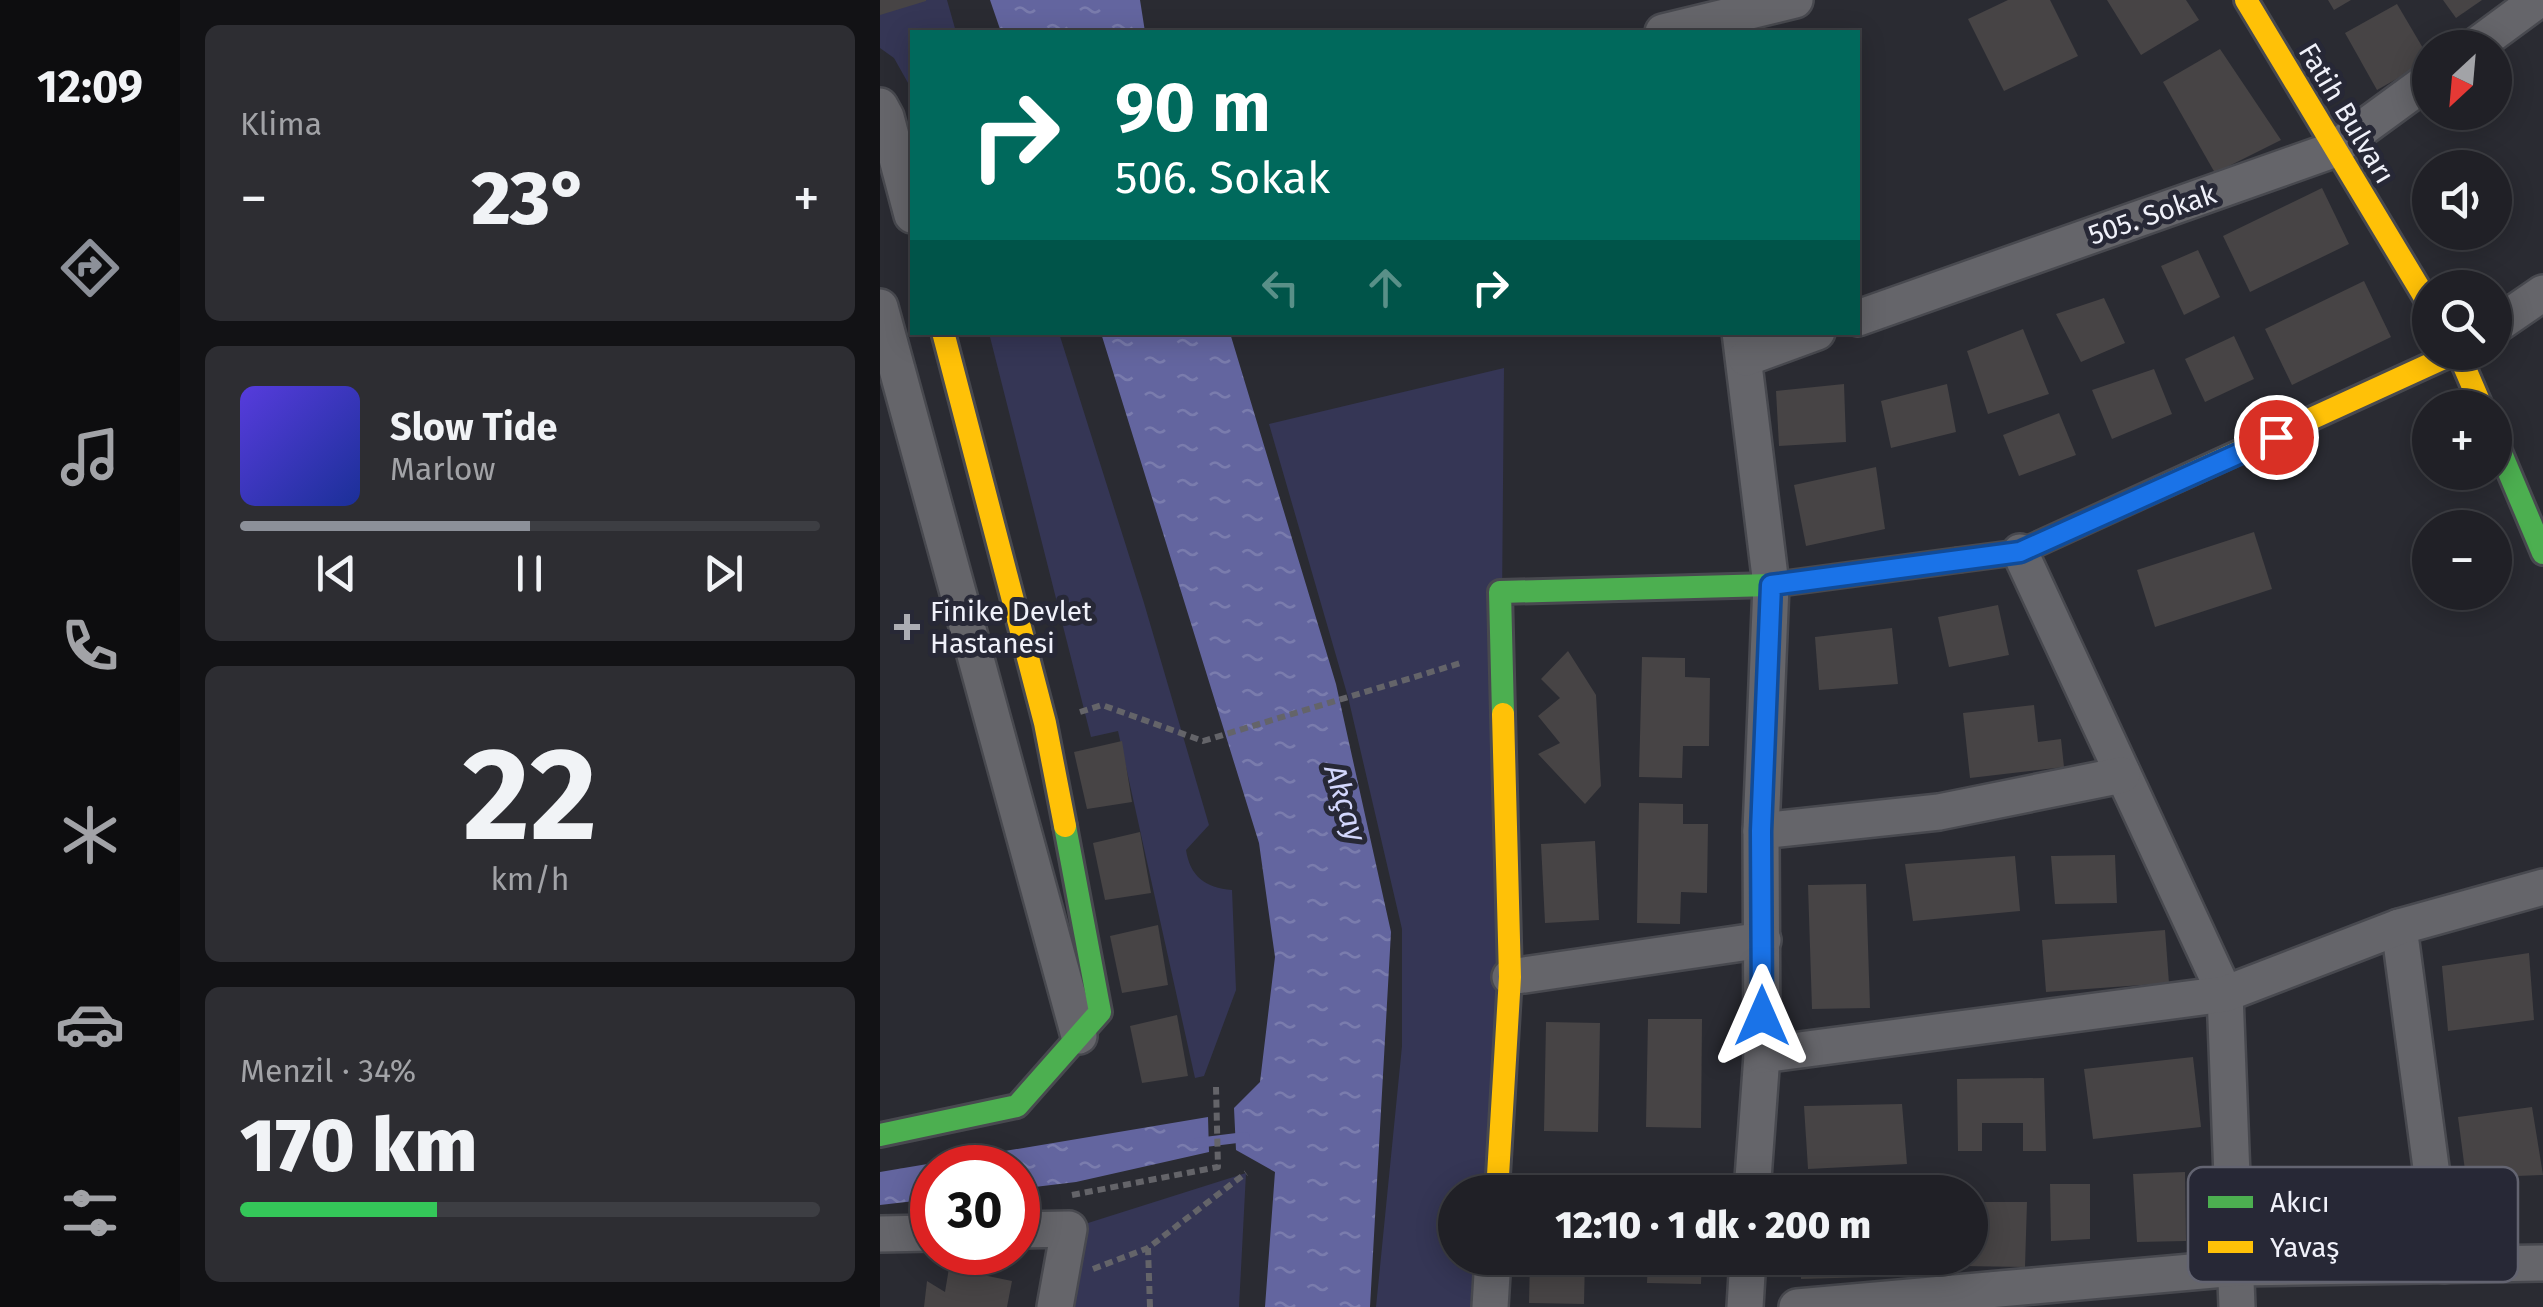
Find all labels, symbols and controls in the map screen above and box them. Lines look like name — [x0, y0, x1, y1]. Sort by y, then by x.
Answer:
north arrow — [2412, 30, 2512, 130]
map controls — [2412, 30, 2512, 610]
street label: Fatih Bulvarı — [2292, 37, 2401, 189]
text: 12:09 — [37, 60, 143, 114]
text: 90 m — [1115, 66, 1271, 150]
icon: right — [950, 70, 1080, 200]
text: Klima — [240, 105, 322, 143]
button: sound — [2412, 150, 2512, 250]
text: 506. Sokak — [1115, 151, 1330, 205]
text: 23° — [471, 154, 589, 244]
text: − — [240, 166, 268, 232]
text: + — [793, 166, 820, 232]
street label: 505. Sokak — [2084, 177, 2221, 252]
icon: directions — [55, 233, 125, 303]
icon: left — [1253, 260, 1308, 315]
icon: ahead — [1358, 260, 1413, 315]
icon: right — [1463, 260, 1518, 315]
button: search — [2412, 270, 2512, 370]
button: + — [2412, 390, 2512, 490]
pin — [2234, 395, 2319, 480]
text: Slow Tide — [390, 404, 558, 450]
icon: arrive — [2249, 410, 2304, 465]
icon: music — [55, 422, 125, 492]
text: Marlow — [390, 450, 496, 488]
button: − — [2412, 510, 2512, 610]
icon: previous — [309, 546, 364, 601]
icon: pause — [502, 546, 557, 601]
icon: next — [696, 546, 751, 601]
place label: Finike Devlet Hastanesi — [930, 595, 1093, 660]
icon: phone — [55, 611, 125, 681]
marker: Finike Devlet Hastanesi — [894, 614, 920, 640]
text: 22 — [463, 717, 597, 873]
water label: Akçay — [1316, 759, 1374, 847]
icon: climate — [55, 800, 125, 870]
text: km/h — [490, 860, 570, 898]
position arrow — [1710, 964, 1814, 1068]
icon: car — [55, 989, 125, 1059]
text: Menzil · 34% — [240, 1052, 416, 1090]
text: 170 km — [240, 1101, 477, 1191]
speed limit sign: 30 — [910, 1145, 1040, 1275]
legend — [2188, 1167, 2518, 1282]
icon: filters — [55, 1178, 125, 1248]
text: Akıcı — [2270, 1186, 2330, 1219]
text: 12:10 · 1 dk · 200 m — [1555, 1202, 1871, 1248]
text: Yavaş — [2270, 1231, 2339, 1264]

